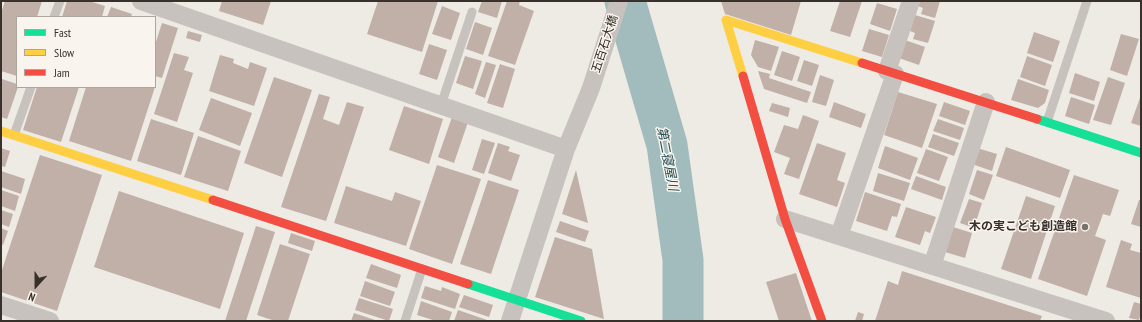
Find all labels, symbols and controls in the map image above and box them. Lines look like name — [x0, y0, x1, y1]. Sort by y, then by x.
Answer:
street label: 五百石大橋 — [589, 13, 621, 75]
legend — [16, 16, 156, 88]
text: Fast — [54, 25, 71, 40]
text: Slow — [54, 45, 74, 60]
text: Jam — [54, 65, 70, 80]
water label: 第二寝屋川 — [653, 126, 681, 192]
place label: 木の実こども創造館 — [969, 220, 1077, 234]
marker: 木の実こども創造館 — [1080, 222, 1090, 232]
north arrow — [16, 266, 56, 306]
text: N — [26, 290, 37, 305]

